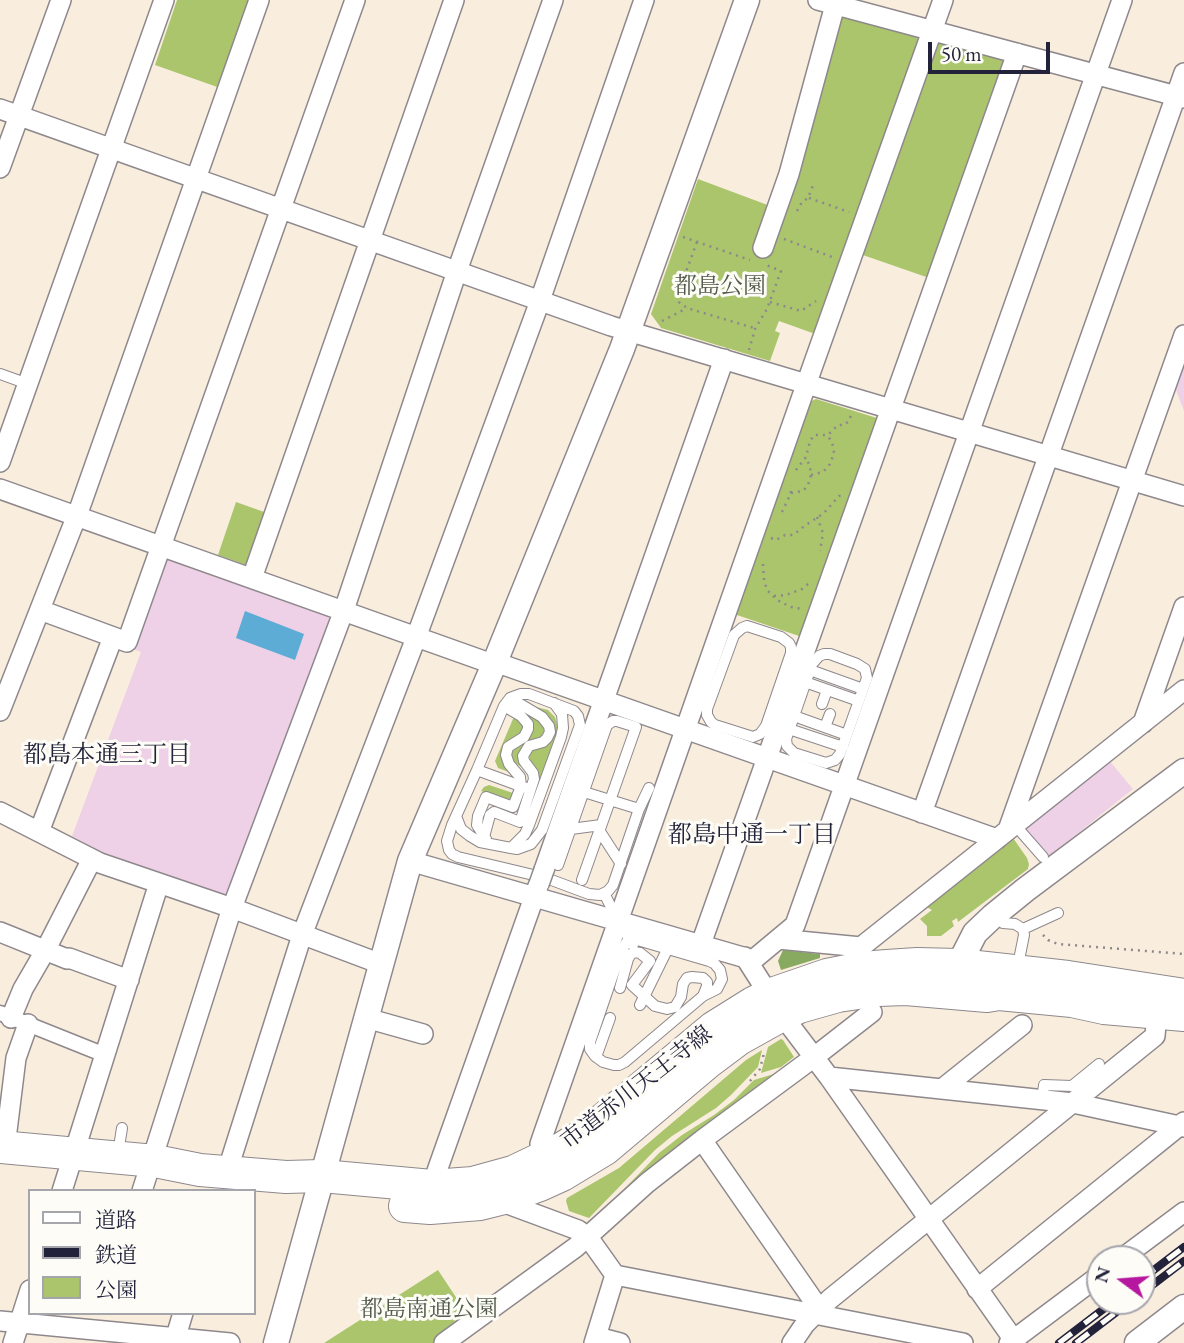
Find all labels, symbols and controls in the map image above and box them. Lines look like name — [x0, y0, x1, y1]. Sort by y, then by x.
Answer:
scale bar — [932, 28, 1054, 72]
text: 50 m — [941, 40, 982, 67]
park label: 都島公園 — [674, 273, 766, 301]
district label: 都島本通三丁目 — [23, 741, 191, 769]
district label: 都島中通一丁目 — [668, 821, 836, 849]
street label: 市道赤川天王寺線 — [556, 1020, 718, 1156]
legend — [28, 1189, 256, 1315]
text: 道路 — [95, 1206, 137, 1233]
text: 鉄道 — [95, 1241, 137, 1268]
north arrow — [1086, 1245, 1156, 1315]
text: N — [1088, 1264, 1116, 1285]
text: 公園 — [95, 1276, 137, 1303]
park label: 都島南通公園 — [360, 1296, 498, 1324]

